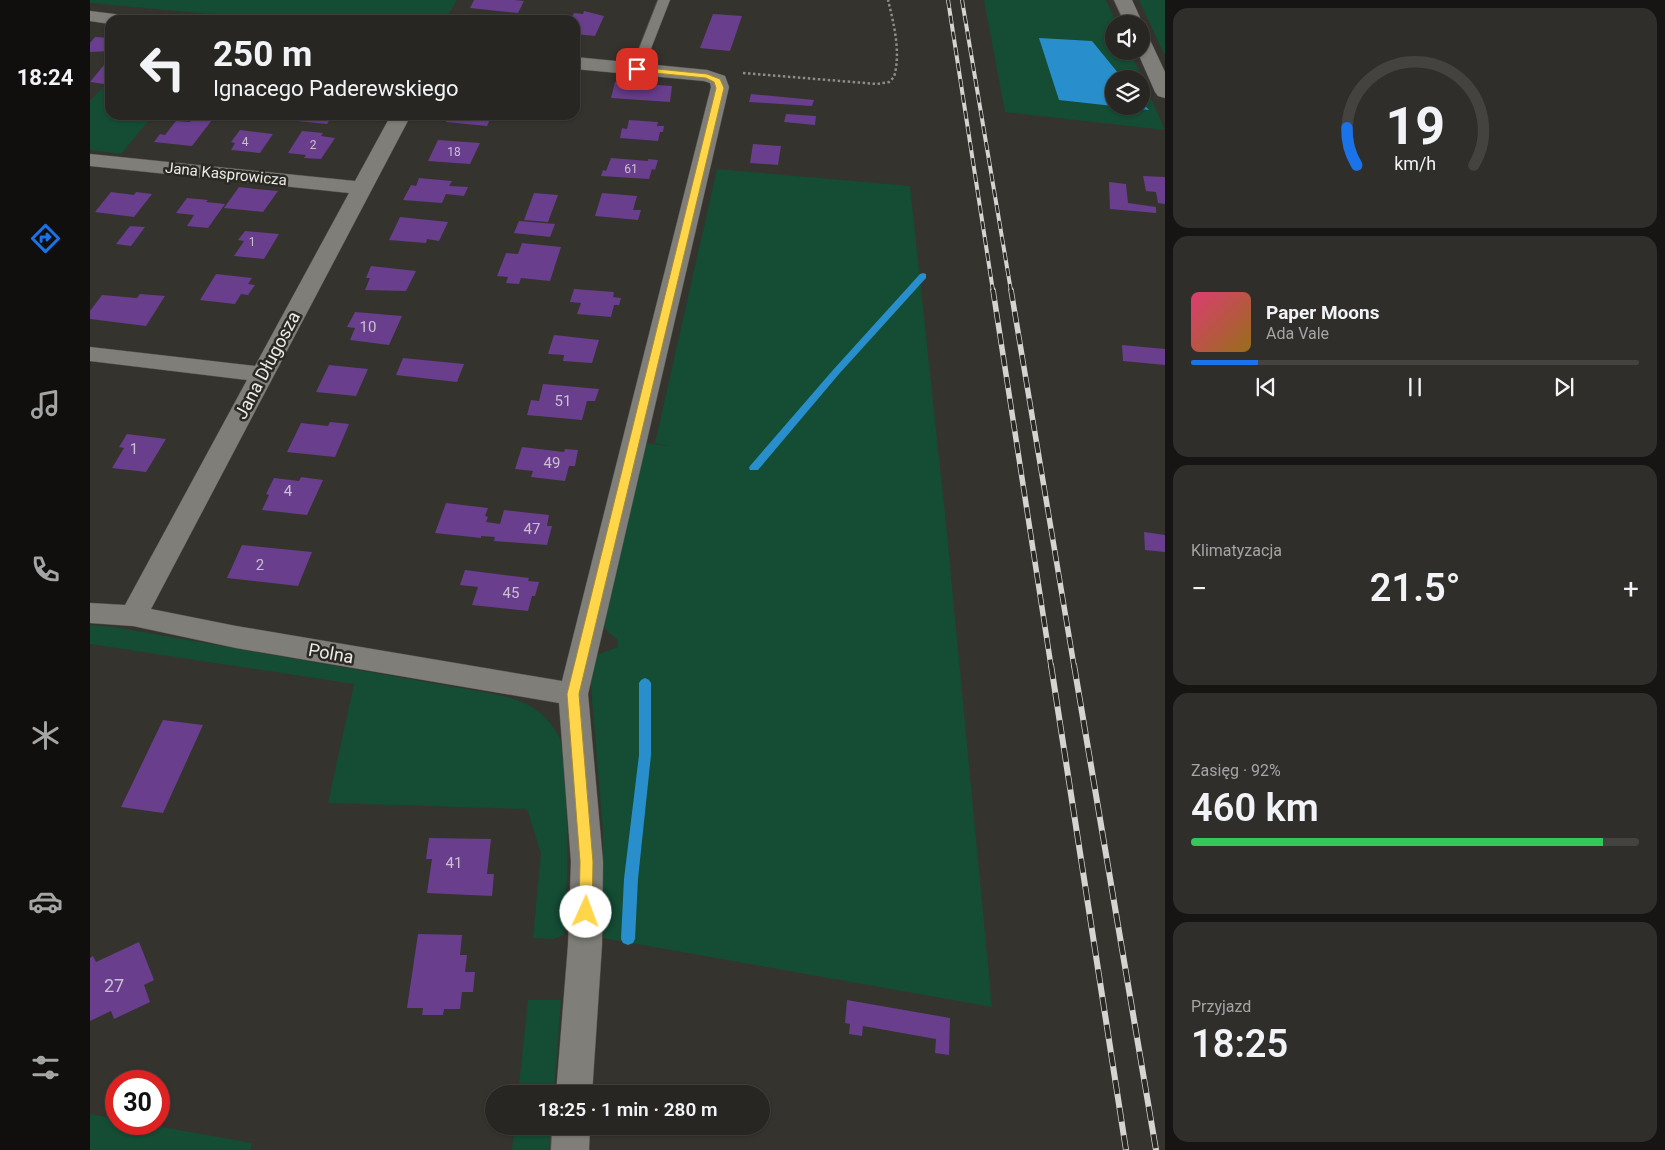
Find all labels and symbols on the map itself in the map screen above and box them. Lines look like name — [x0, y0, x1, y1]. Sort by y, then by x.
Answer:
pin — [616, 48, 658, 90]
house number: 4 — [242, 135, 249, 149]
house number: 2 — [310, 138, 317, 152]
house number: 18 — [447, 145, 461, 159]
street label: Jana Kasprowicza — [164, 159, 288, 189]
house number: 61 — [624, 162, 638, 176]
house number: 1 — [249, 235, 255, 249]
street label: Jana Długosza — [230, 308, 304, 422]
house number: 10 — [360, 318, 376, 336]
house number: 51 — [555, 392, 571, 410]
house number: 1 — [130, 440, 138, 458]
house number: 49 — [544, 454, 560, 472]
house number: 4 — [284, 482, 293, 500]
house number: 47 — [524, 520, 540, 538]
house number: 2 — [256, 556, 264, 574]
house number: 45 — [503, 584, 519, 602]
street label: Polna — [307, 639, 355, 667]
house number: 41 — [446, 854, 462, 872]
position arrow — [559, 885, 611, 937]
house number: 27 — [104, 975, 124, 996]
speed limit sign: 30 — [105, 1070, 170, 1135]

